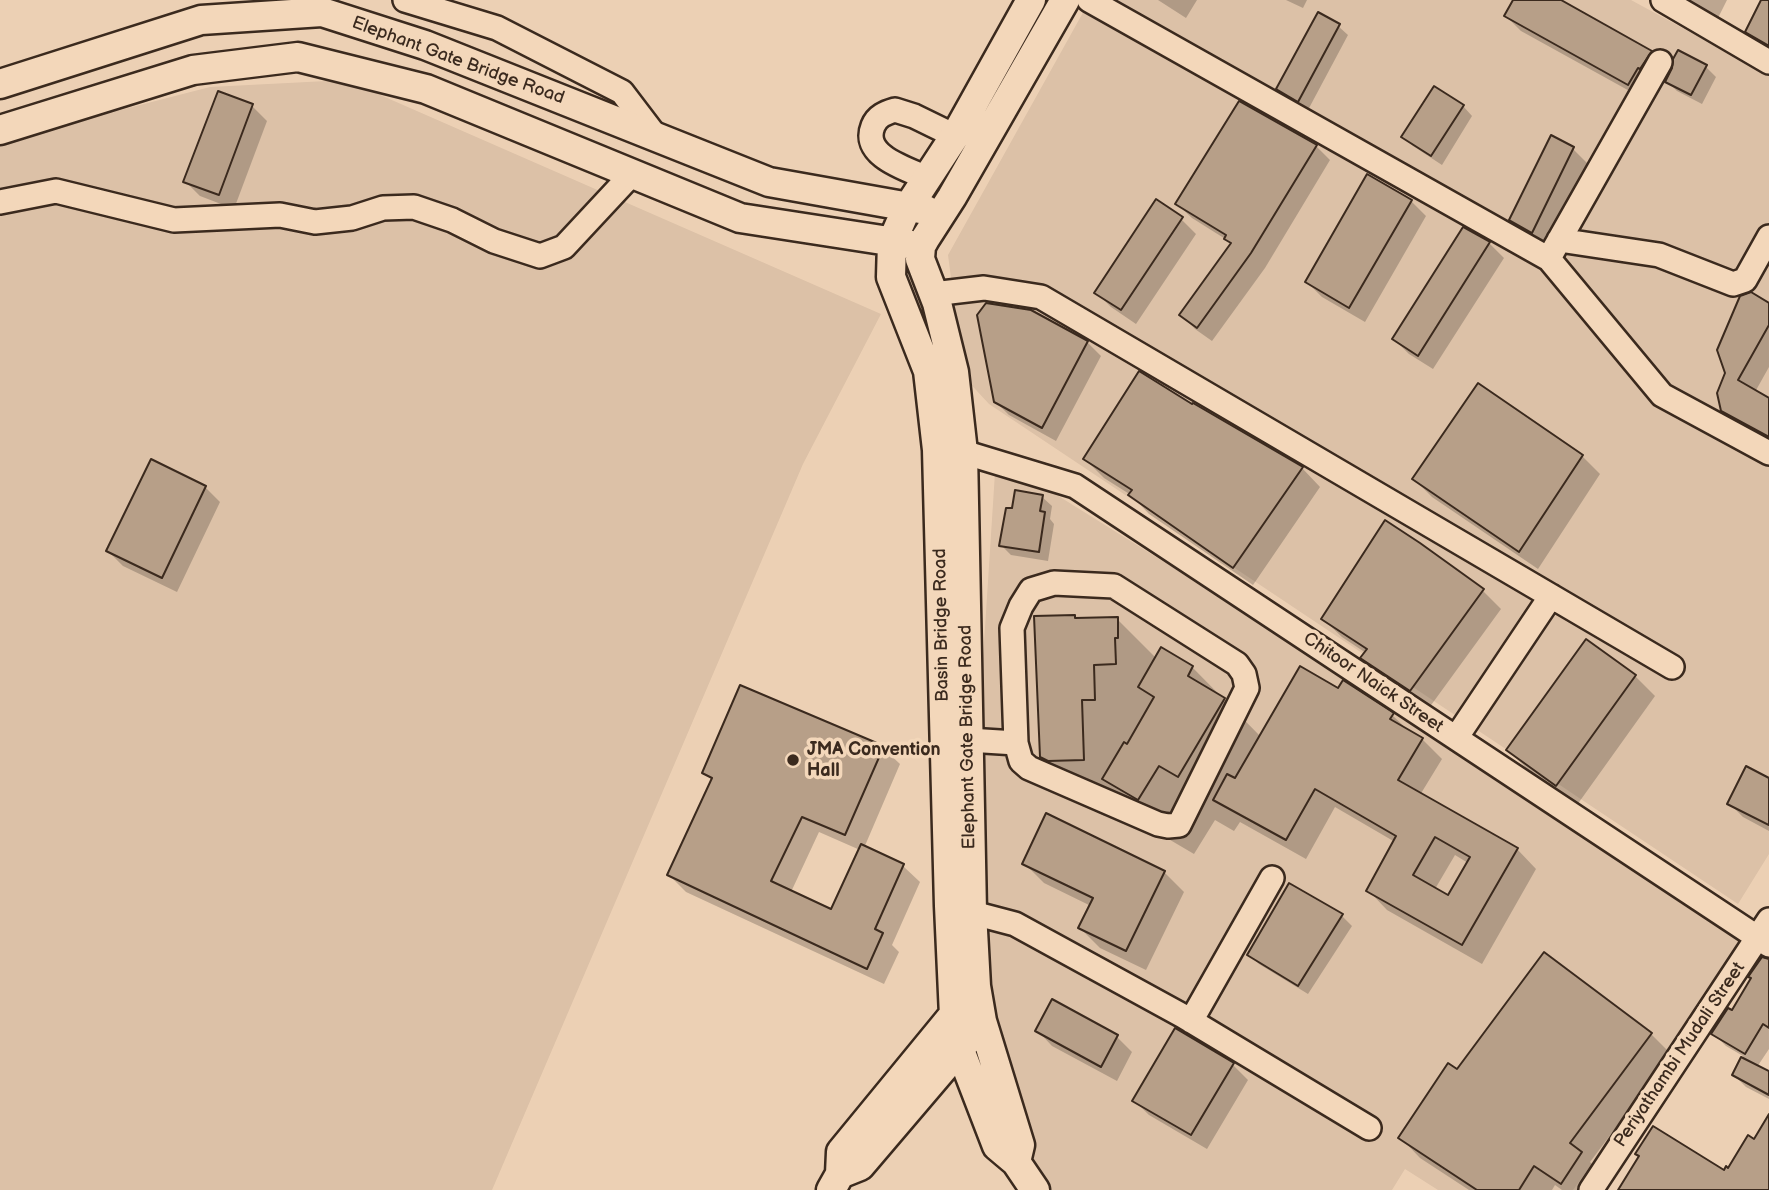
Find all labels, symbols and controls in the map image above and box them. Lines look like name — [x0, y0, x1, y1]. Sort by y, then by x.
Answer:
street label: Elephant Gate Bridge Road — [349, 12, 567, 110]
street label: Basin Bridge Road — [930, 548, 954, 702]
street label: Elephant Gate Bridge Road — [955, 625, 981, 849]
street label: Chitoor Naick Street — [1299, 628, 1447, 738]
place label: JMA Convention Hall — [807, 739, 941, 782]
marker: JMA Convention Hall — [785, 752, 801, 768]
street label: Periyathambi Mudali Street — [1610, 958, 1750, 1152]

